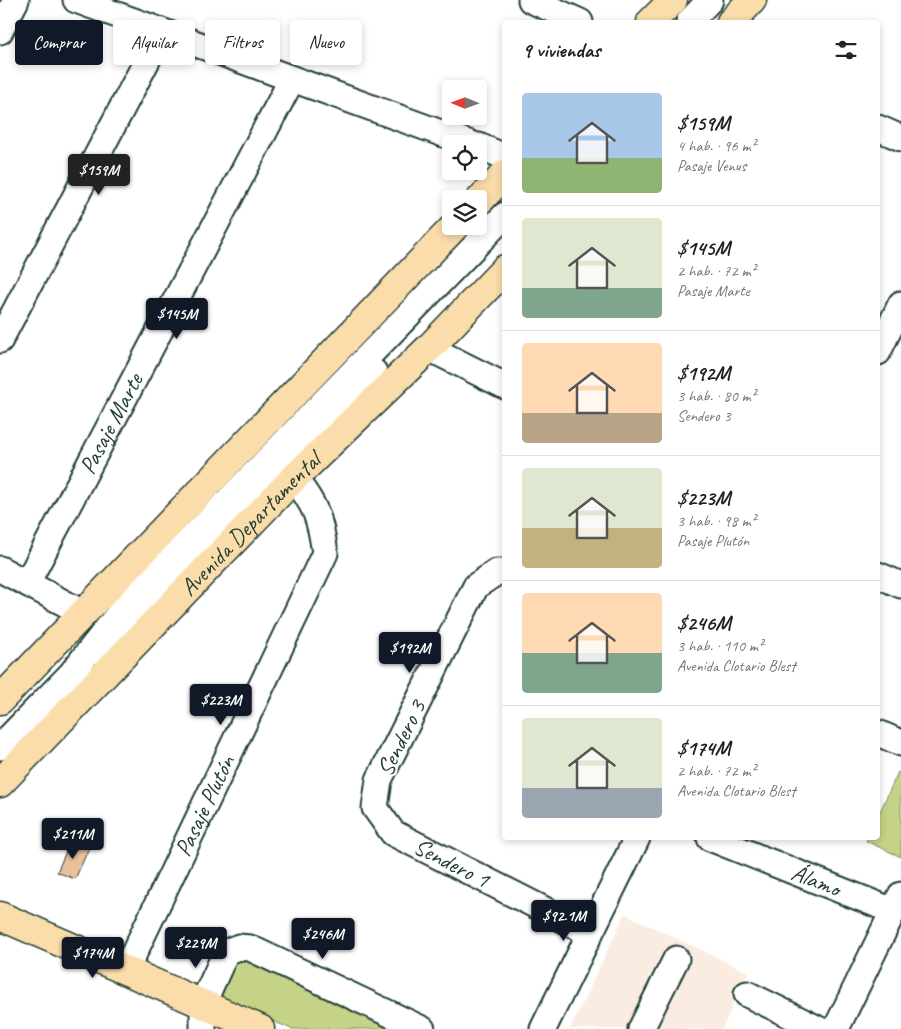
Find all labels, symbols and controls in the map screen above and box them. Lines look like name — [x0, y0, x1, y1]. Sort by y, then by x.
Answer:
chip: Comprar — [15, 20, 103, 65]
chip: Alquilar — [113, 20, 195, 65]
chip: Filtros — [205, 20, 280, 65]
chip: Nuevo — [290, 20, 362, 65]
icon: filters — [832, 36, 860, 64]
text: 9 viviendas — [522, 37, 600, 63]
north arrow — [442, 80, 488, 125]
map controls — [442, 80, 487, 235]
text: $159M — [677, 110, 730, 136]
icon: home — [562, 113, 622, 173]
button: locate — [442, 135, 487, 180]
text: 4 hab. · 96 m² — [677, 136, 756, 156]
pin: $159M — [64, 154, 134, 196]
text: Pasaje Venus — [677, 156, 746, 176]
text: $159M — [79, 160, 119, 180]
button: layers — [442, 190, 487, 235]
text: $145M — [677, 235, 730, 261]
icon: home — [562, 238, 622, 298]
text: 2 hab. · 72 m² — [677, 261, 756, 281]
text: Pasaje Marte — [677, 281, 750, 301]
pin: $145M — [142, 298, 212, 340]
text: $145M — [157, 304, 197, 324]
text: $192M — [677, 360, 730, 386]
icon: home — [562, 363, 622, 423]
street label: Pasaje Marte — [72, 366, 150, 479]
text: 3 hab. · 80 m² — [677, 386, 756, 406]
text: Sendero 3 — [677, 406, 731, 426]
street label: Avenida Departamental — [173, 443, 329, 602]
text: $223M — [677, 485, 730, 511]
icon: home — [562, 488, 622, 548]
text: 3 hab. · 98 m² — [677, 511, 756, 531]
text: Pasaje Plutón — [677, 531, 749, 551]
text: $246M — [677, 610, 731, 636]
icon: home — [562, 613, 622, 673]
pin: $192M — [375, 632, 445, 674]
text: 3 hab. · 110 m² — [677, 636, 763, 656]
text: $192M — [390, 638, 430, 658]
text: Avenida Clotario Blest — [677, 656, 795, 676]
pin: $223M — [186, 684, 256, 726]
text: $223M — [201, 690, 241, 710]
street label: Sendero 3 — [370, 693, 433, 781]
text: $174M — [677, 735, 730, 761]
icon: home — [562, 738, 622, 798]
street label: Pasaje Plutón — [168, 749, 242, 861]
text: 2 hab. · 72 m² — [677, 761, 756, 781]
text: Avenida Clotario Blest — [677, 781, 795, 801]
pin: $211M — [38, 818, 108, 860]
text: $211M — [53, 824, 93, 844]
street label: Sendero 1 — [409, 831, 496, 895]
street label: Álamo — [787, 857, 847, 904]
pin: $92.1M — [523, 900, 605, 942]
text: $92.1M — [542, 906, 586, 926]
pin: $246M — [288, 918, 358, 960]
text: $246M — [303, 924, 343, 944]
pin: $229M — [161, 926, 231, 969]
text: $229M — [176, 933, 216, 953]
pin: $174M — [58, 936, 128, 979]
text: $174M — [73, 943, 113, 963]

